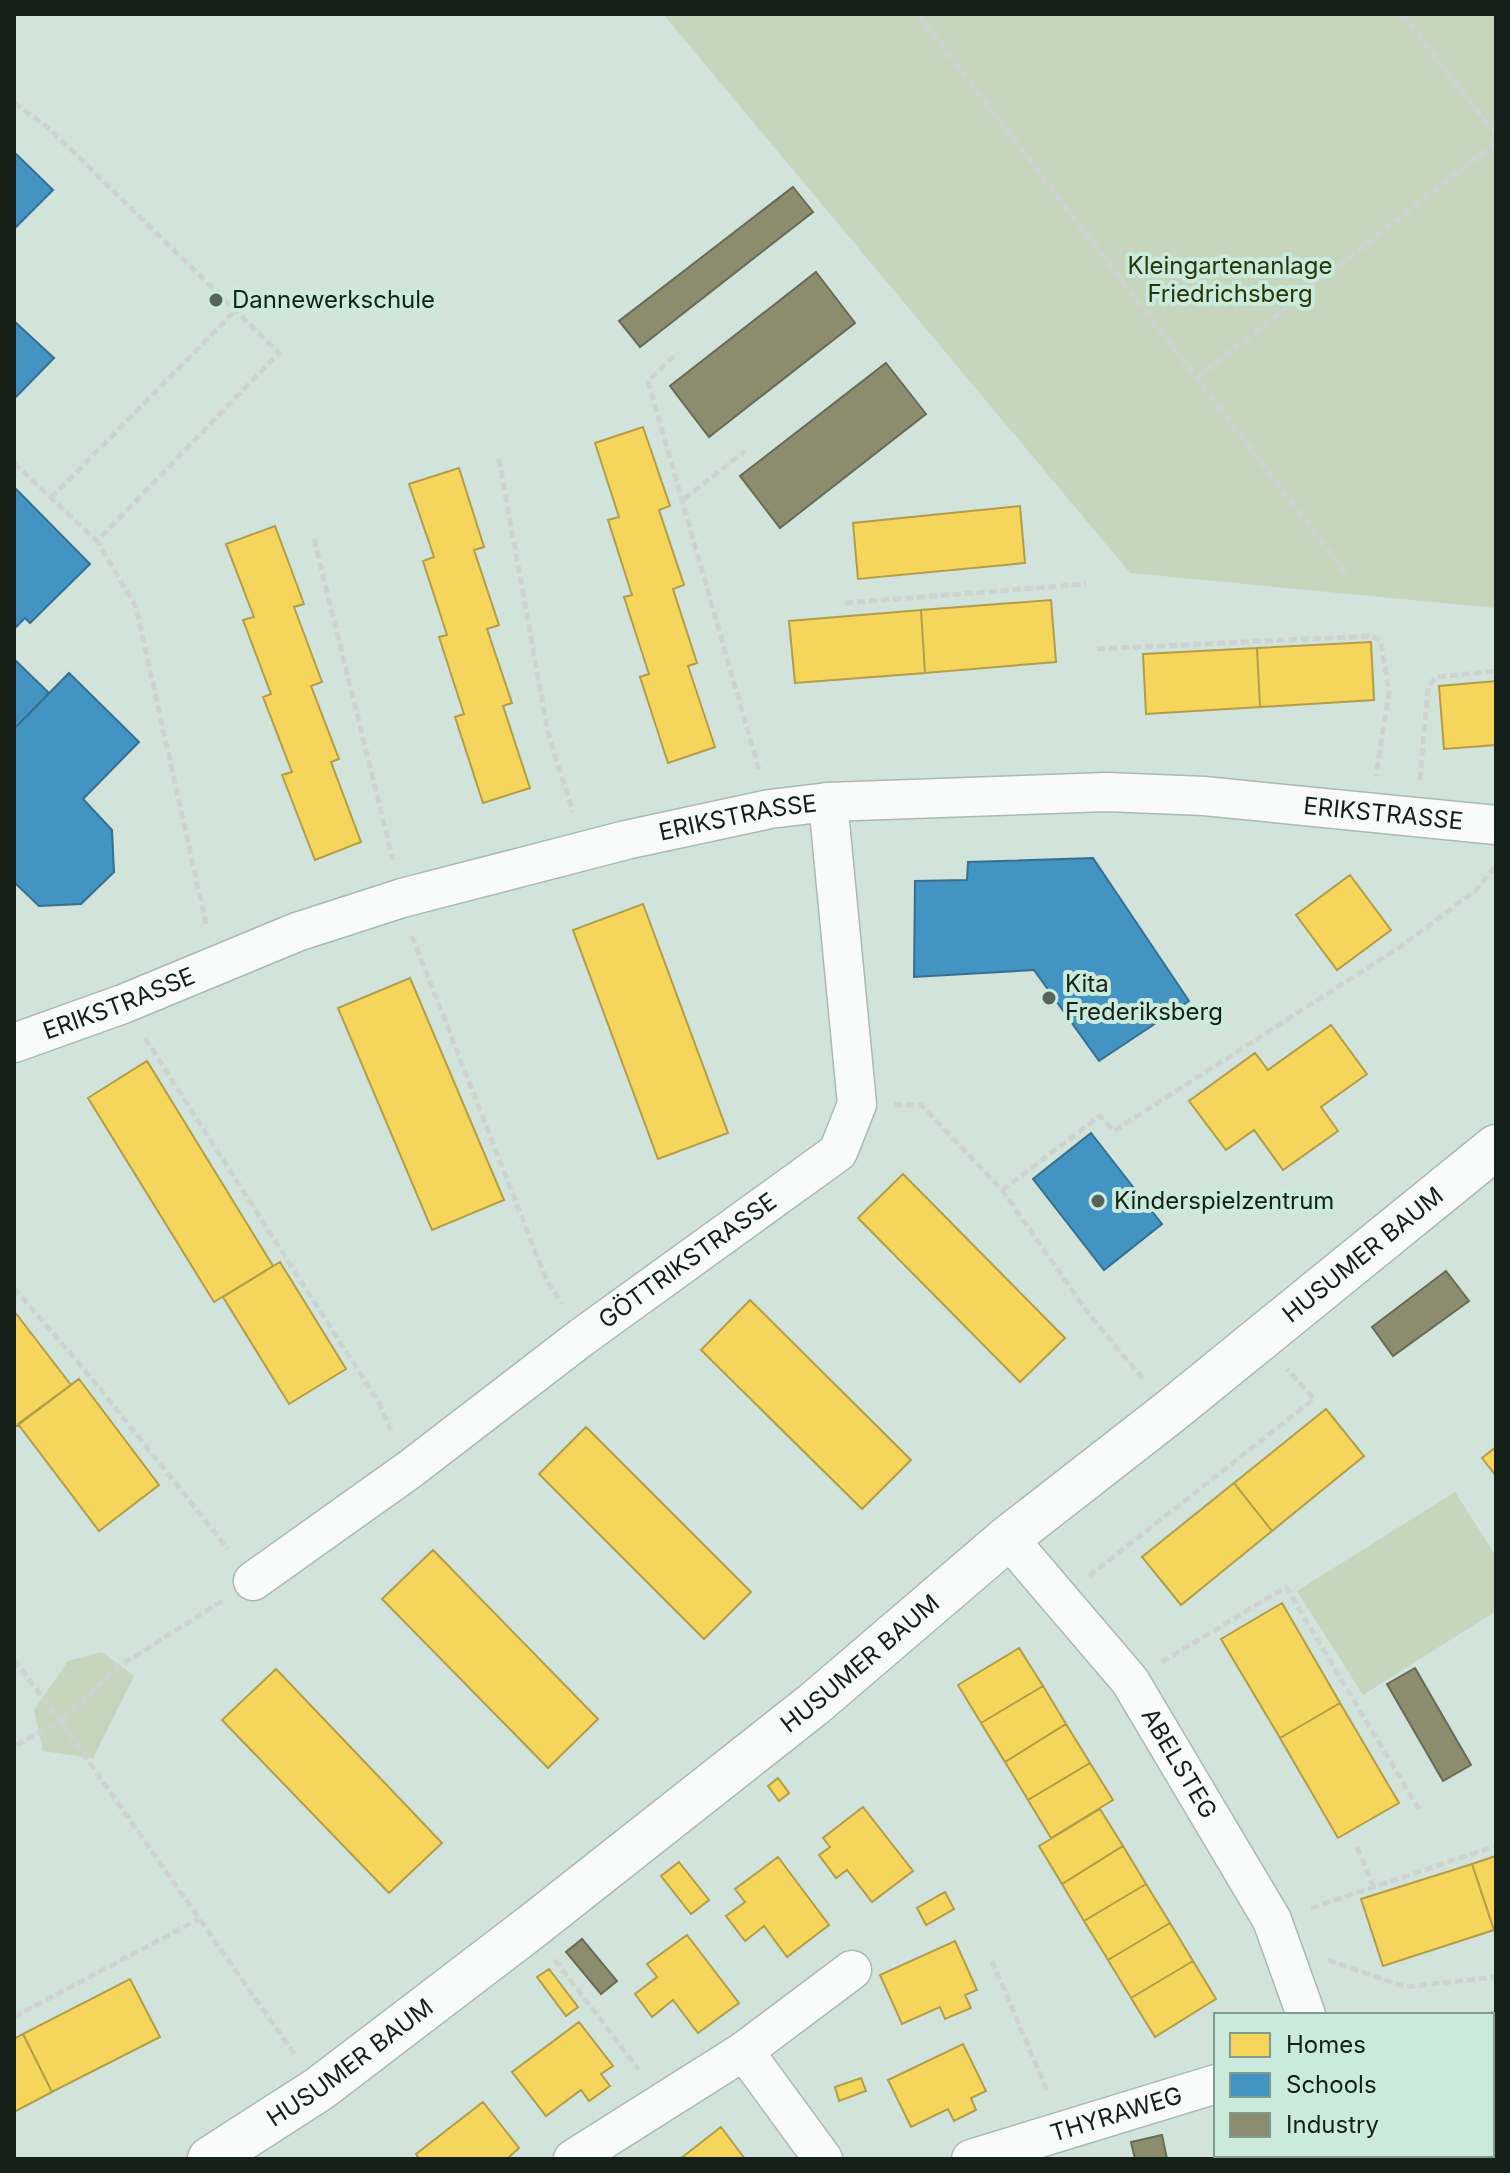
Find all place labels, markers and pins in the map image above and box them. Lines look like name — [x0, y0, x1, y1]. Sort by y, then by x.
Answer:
place label: Dannewerkschule — [232, 285, 435, 314]
marker: Dannewerkschule — [207, 291, 225, 309]
place label: Kita Frederiksberg — [1065, 969, 1223, 1026]
marker: Kita Frederiksberg — [1040, 989, 1058, 1007]
place label: Kinderspielzentrum — [1114, 1186, 1334, 1215]
marker: Kinderspielzentrum — [1089, 1192, 1107, 1210]

